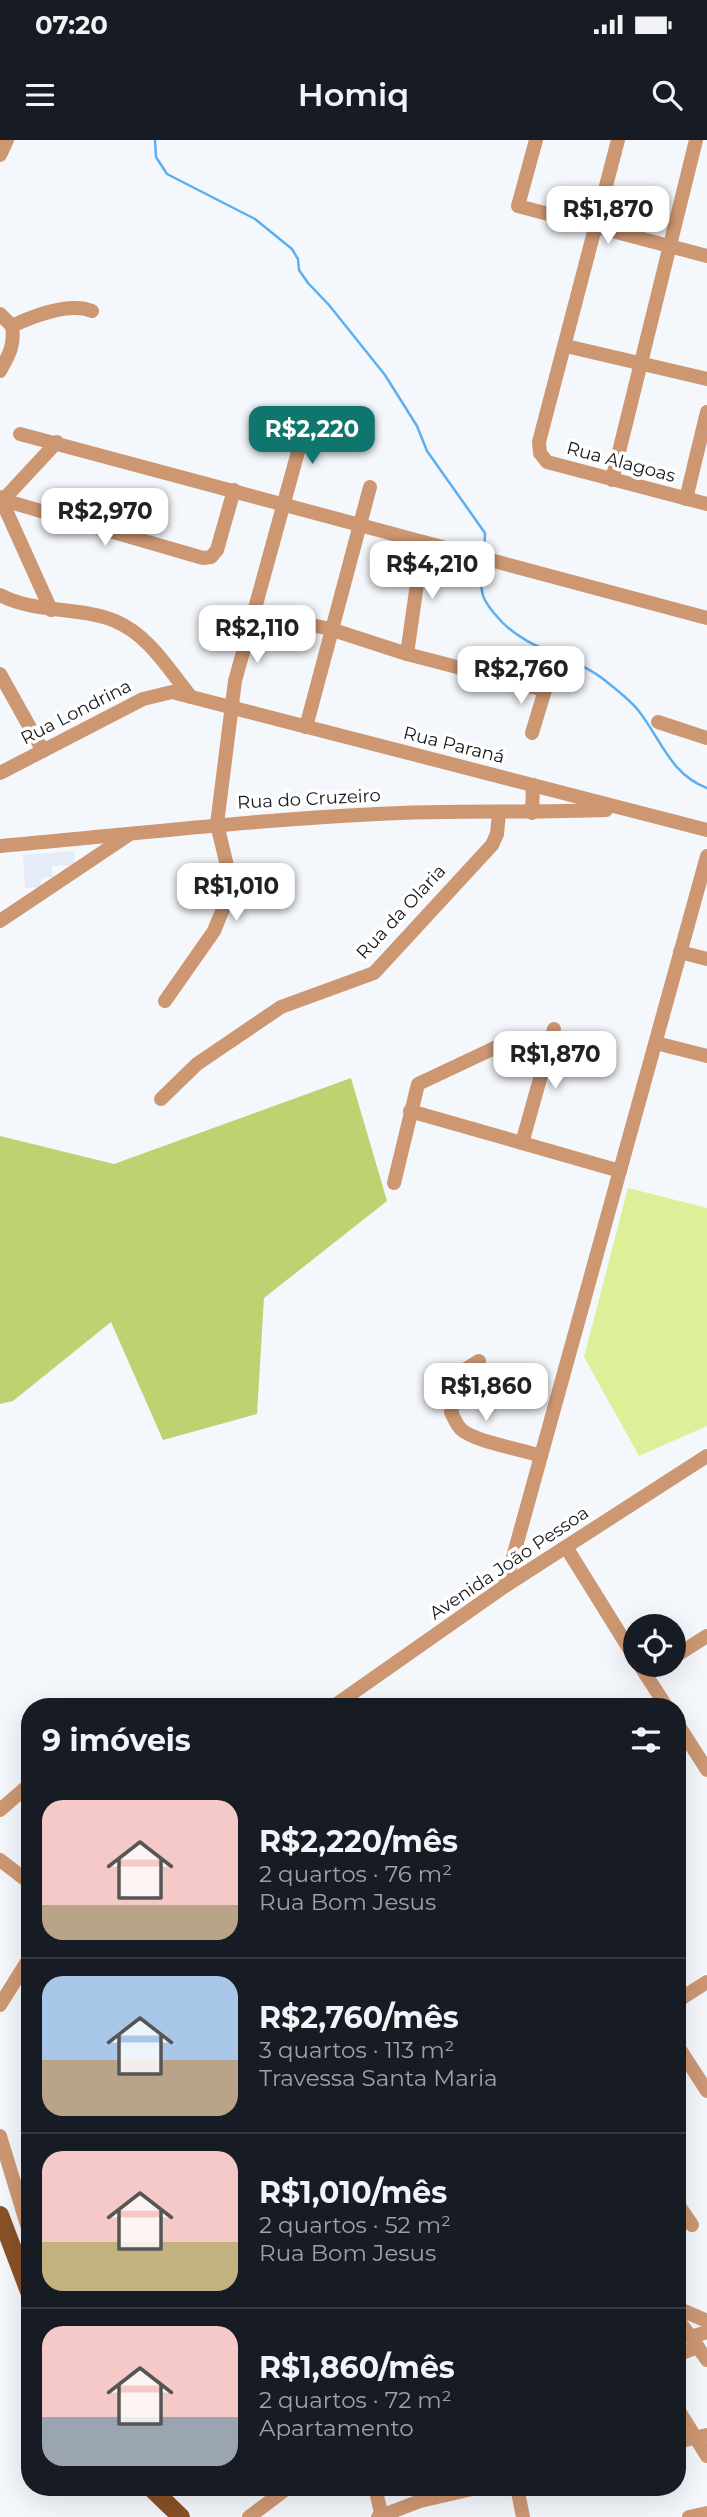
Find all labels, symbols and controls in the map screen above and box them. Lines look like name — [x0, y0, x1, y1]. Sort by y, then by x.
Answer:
text: 07:20 — [35, 9, 108, 41]
text: Homiq — [298, 75, 409, 114]
icon: menu — [21, 76, 59, 114]
icon: search — [648, 76, 686, 114]
pin: R$1,870 — [543, 186, 673, 246]
text: R$1,870 — [562, 195, 654, 223]
pin: R$2,220 — [247, 406, 377, 466]
text: R$2,220 — [265, 415, 359, 443]
street label: Rua Alagoas — [564, 437, 678, 487]
pin: R$2,970 — [40, 488, 170, 548]
text: R$2,970 — [57, 497, 153, 525]
pin: R$4,210 — [367, 542, 497, 601]
text: R$4,210 — [386, 550, 478, 578]
pin: R$2,110 — [192, 606, 322, 665]
text: R$2,110 — [215, 614, 299, 642]
pin: R$2,760 — [456, 646, 586, 706]
text: R$2,760 — [473, 655, 569, 683]
street label: Rua Londrina — [17, 675, 135, 749]
street label: Rua Paraná — [401, 722, 507, 768]
street label: Rua do Cruzeiro — [237, 784, 381, 814]
street label: Rua da Olaria — [352, 860, 450, 964]
pin: R$1,010 — [171, 864, 301, 923]
text: R$1,010 — [193, 872, 279, 900]
pin: R$1,870 — [490, 1032, 620, 1091]
text: R$1,870 — [509, 1040, 601, 1068]
pin: R$1,860 — [421, 1364, 551, 1423]
text: R$1,860 — [440, 1372, 532, 1400]
street label: Avenida João Pessoa — [425, 1502, 593, 1624]
map controls — [623, 1614, 686, 1677]
button: locate — [623, 1614, 686, 1677]
icon: filters — [627, 1721, 665, 1759]
text: 9 imóveis — [42, 1722, 191, 1759]
text: R$2,220/mês — [259, 1823, 458, 1860]
icon: home — [98, 1828, 182, 1912]
text: 2 quartos · 76 m² — [259, 1860, 452, 1888]
text: Rua Bom Jesus — [259, 1888, 436, 1916]
text: R$2,760/mês — [259, 1999, 459, 2036]
icon: home — [98, 2004, 182, 2088]
text: 3 quartos · 113 m² — [259, 2036, 454, 2064]
text: Travessa Santa Maria — [259, 2064, 498, 2092]
text: R$1,010/mês — [259, 2174, 447, 2211]
icon: home — [98, 2179, 182, 2263]
text: 2 quartos · 52 m² — [259, 2211, 451, 2239]
text: Rua Bom Jesus — [259, 2239, 436, 2267]
text: R$1,860/mês — [259, 2349, 455, 2386]
icon: home — [98, 2354, 182, 2438]
text: 2 quartos · 72 m² — [259, 2386, 452, 2414]
text: Apartamento — [259, 2414, 414, 2442]

